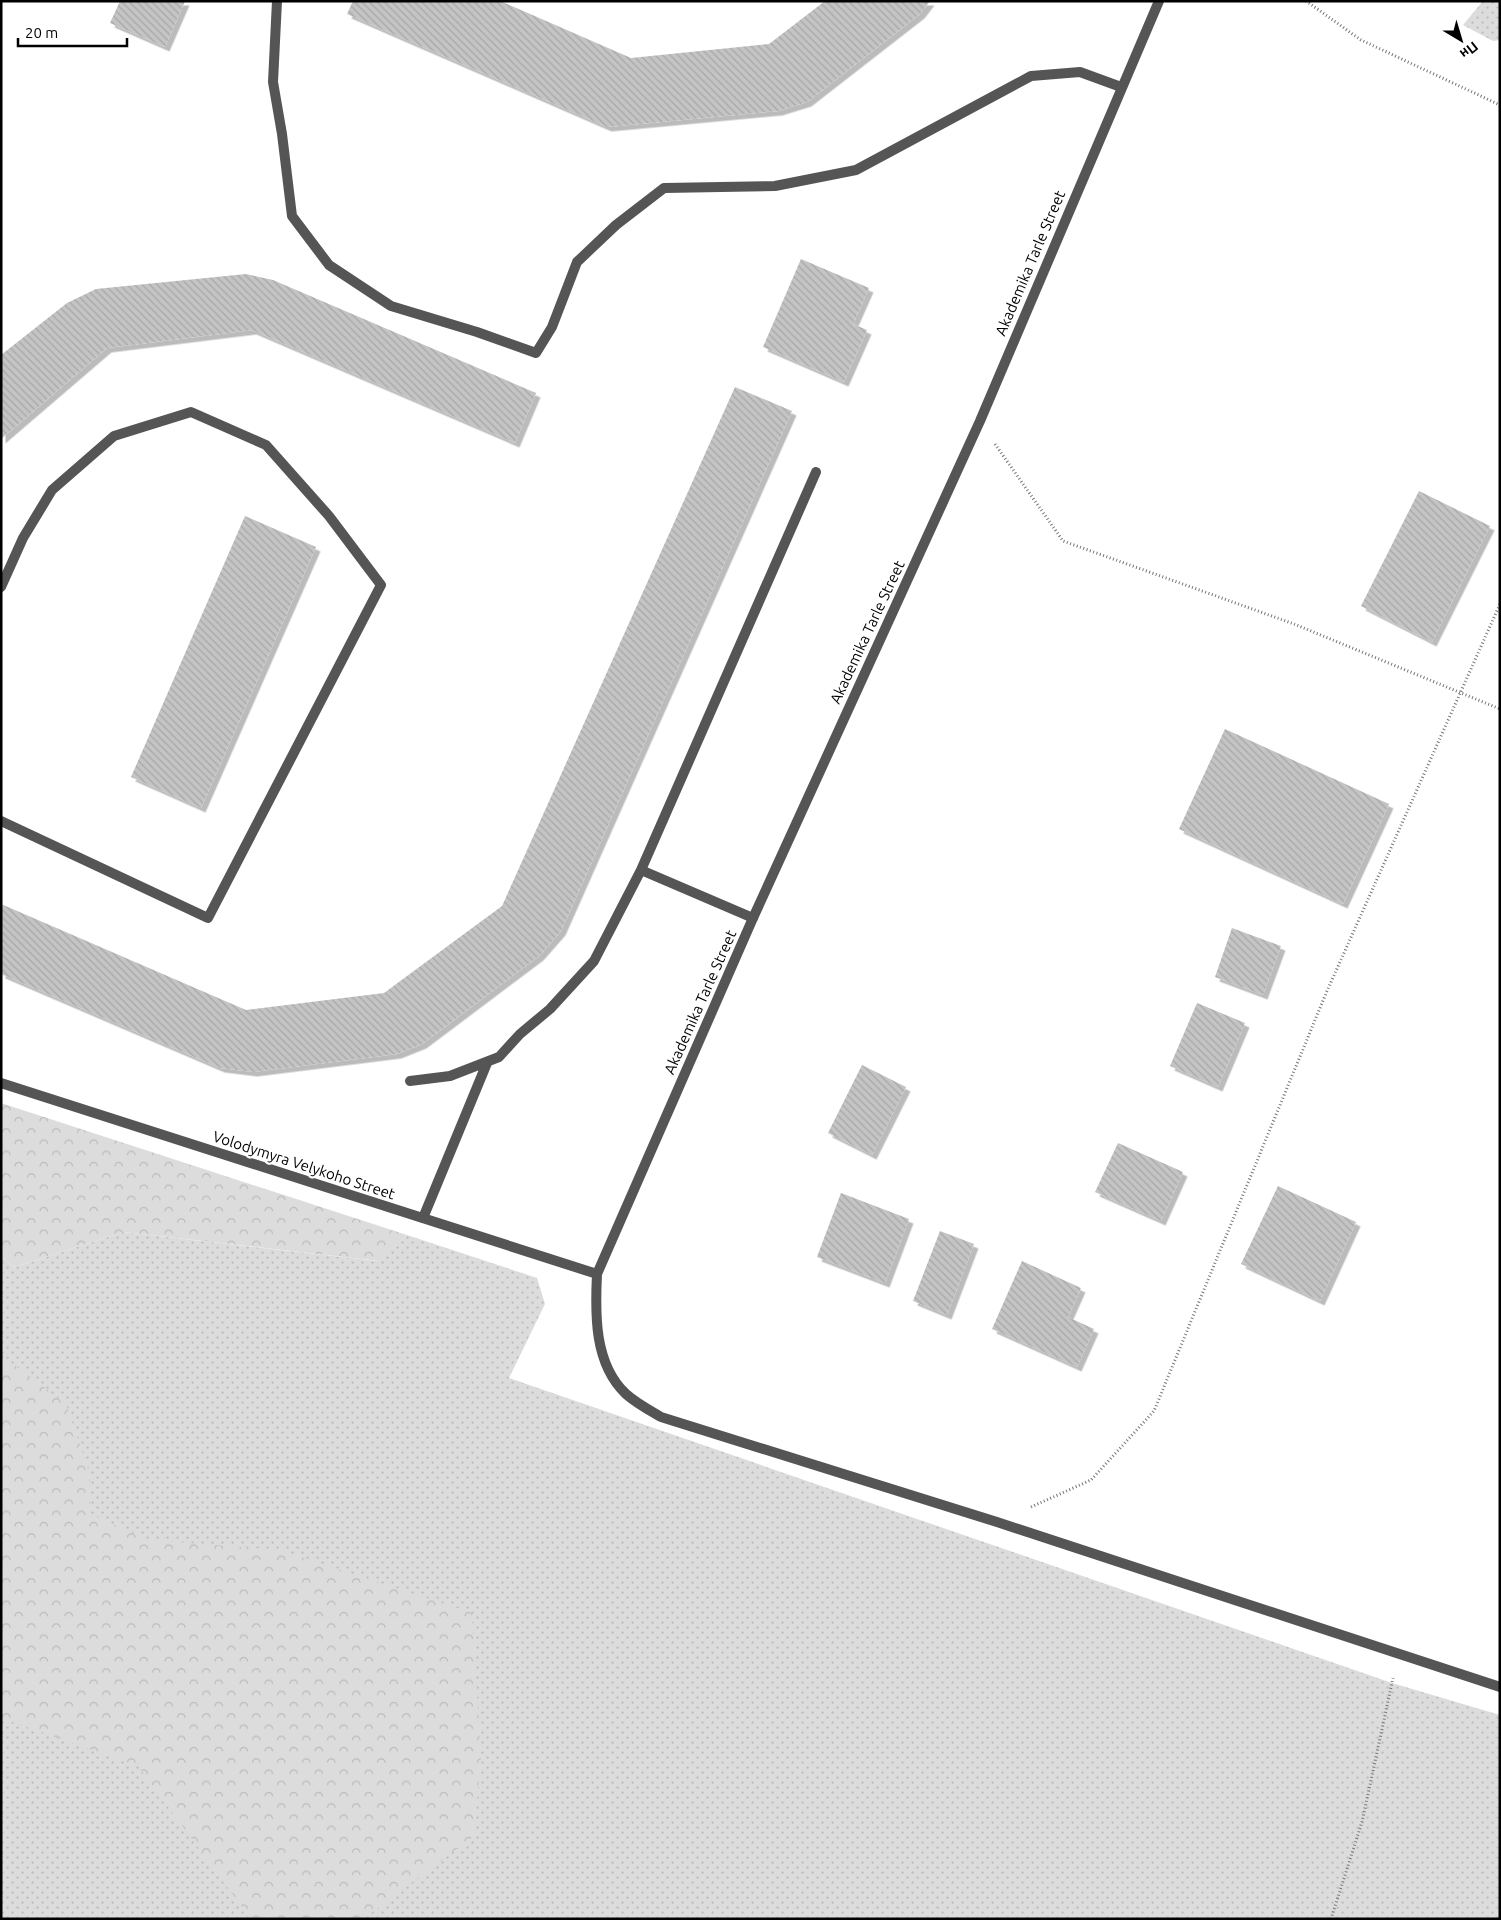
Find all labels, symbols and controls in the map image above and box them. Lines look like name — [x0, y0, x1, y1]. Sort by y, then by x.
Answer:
scale bar — [18, 15, 126, 47]
north arrow — [1436, 15, 1486, 65]
text: 20 m — [25, 24, 58, 41]
text: Пн — [1457, 38, 1481, 62]
street label: Akademika Tarle Street — [992, 188, 1068, 338]
street label: Akademika Tarle Street — [826, 558, 908, 706]
street label: Akademika Tarle Street — [660, 927, 740, 1077]
street label: Volodymyra Velykoho Street — [211, 1127, 397, 1203]

